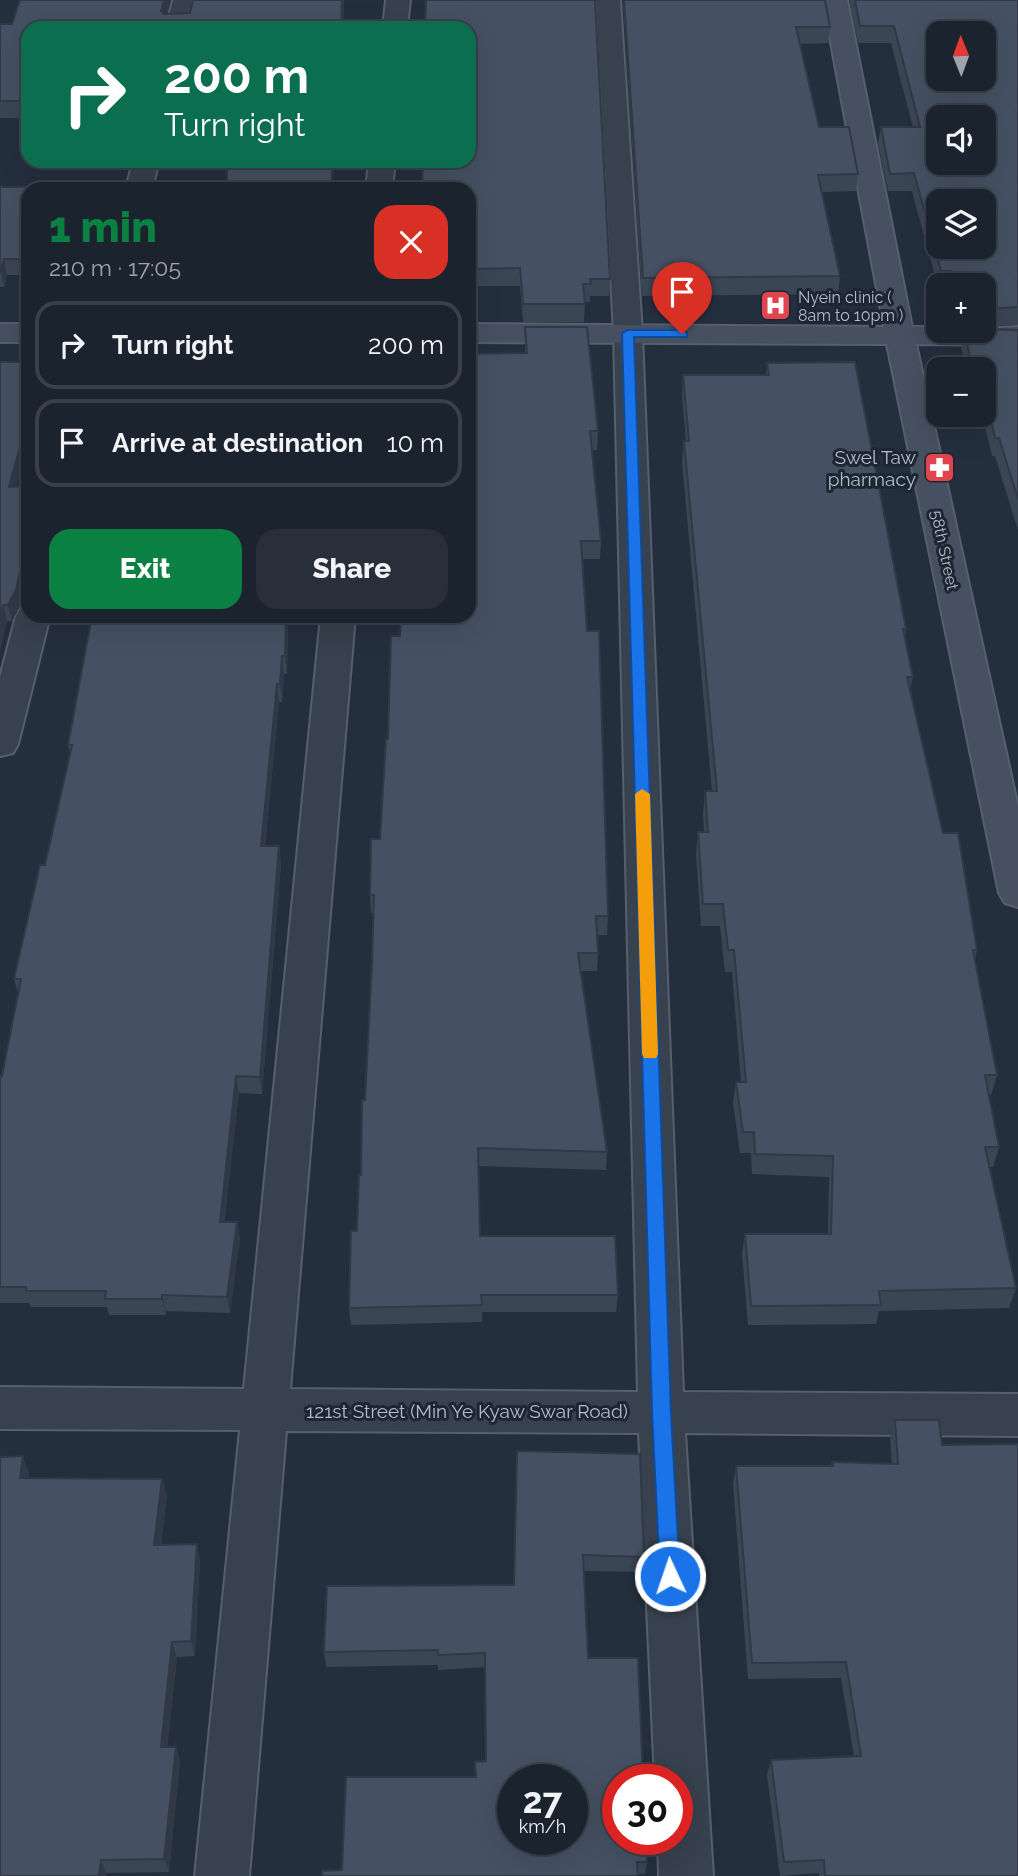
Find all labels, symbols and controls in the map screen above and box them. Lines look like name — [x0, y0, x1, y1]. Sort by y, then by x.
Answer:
north arrow — [926, 21, 996, 91]
map controls — [926, 21, 996, 427]
text: 200 m — [164, 47, 309, 104]
icon: right — [49, 49, 140, 140]
button: sound — [926, 105, 996, 175]
text: Turn right — [164, 106, 305, 143]
button: layers — [926, 189, 996, 259]
text: 1 min — [49, 203, 157, 252]
button: close — [374, 205, 448, 279]
text: 210 m · 17:05 — [49, 254, 181, 281]
pin — [652, 262, 712, 334]
icon: arrive — [663, 273, 701, 311]
button: + — [926, 273, 996, 343]
place label: Nyein clinic ( 8am to 10pm ) — [798, 288, 903, 325]
hospital icon: Nyein clinic ( 8am to 10pm ) — [758, 289, 792, 323]
icon: right — [53, 326, 91, 364]
text: Turn right — [112, 330, 233, 360]
text: 200 m — [368, 330, 444, 360]
button: − — [926, 357, 996, 427]
icon: arrive — [53, 424, 91, 462]
text: Arrive at destination — [112, 428, 363, 458]
text: 10 m — [386, 428, 444, 458]
place label: Swel Taw pharmacy — [828, 446, 917, 490]
pharmacy icon: Swel Taw pharmacy — [922, 451, 956, 485]
street label: 58th Street — [927, 508, 962, 592]
button: Exit — [49, 529, 242, 609]
button: Share — [256, 529, 448, 609]
street label: 121st Street (Min Ye Kyaw Swar Road) — [306, 1400, 628, 1422]
position arrow — [633, 1539, 707, 1613]
speed limit sign: 30 — [602, 1764, 693, 1855]
text: 27 — [523, 1780, 562, 1821]
text: km/h — [519, 1816, 566, 1837]

